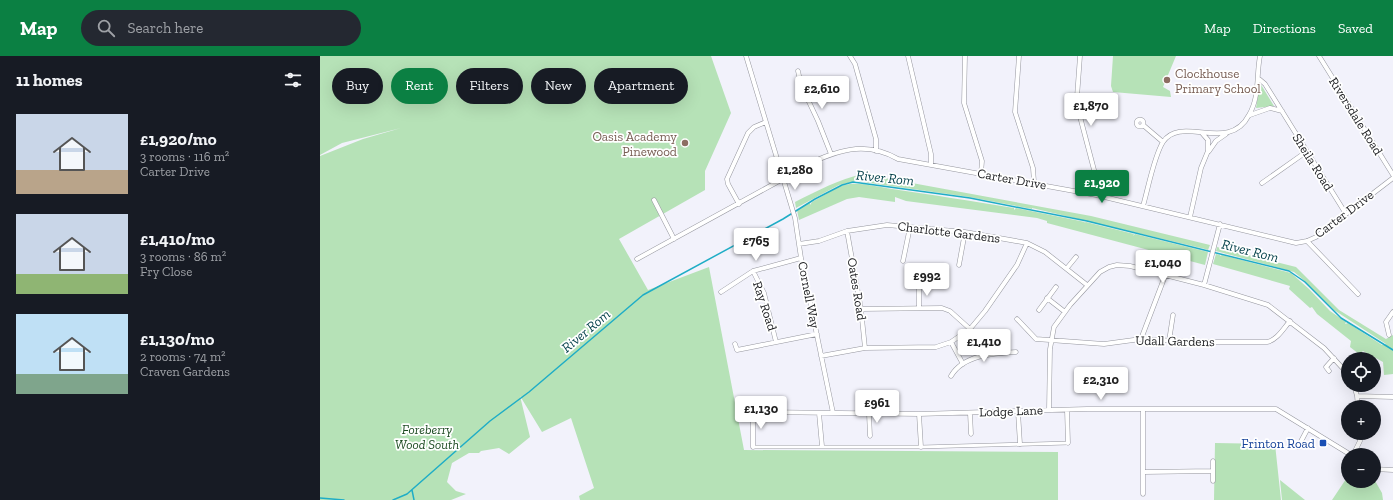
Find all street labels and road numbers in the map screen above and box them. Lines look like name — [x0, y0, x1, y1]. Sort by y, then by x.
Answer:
street label: Riversdale Road — [1326, 74, 1386, 158]
street label: Sheila Road — [1290, 131, 1336, 193]
street label: Carter Drive — [976, 166, 1048, 192]
street label: Carter Drive — [1312, 187, 1376, 241]
street label: Charlotte Gardens — [897, 218, 1001, 246]
street label: Oates Road — [845, 257, 869, 321]
street label: Cornell Way — [795, 260, 823, 330]
street label: Ray Road — [750, 279, 780, 333]
street label: Udall Gardens — [1135, 333, 1215, 349]
street label: Lodge Lane — [979, 402, 1043, 420]

